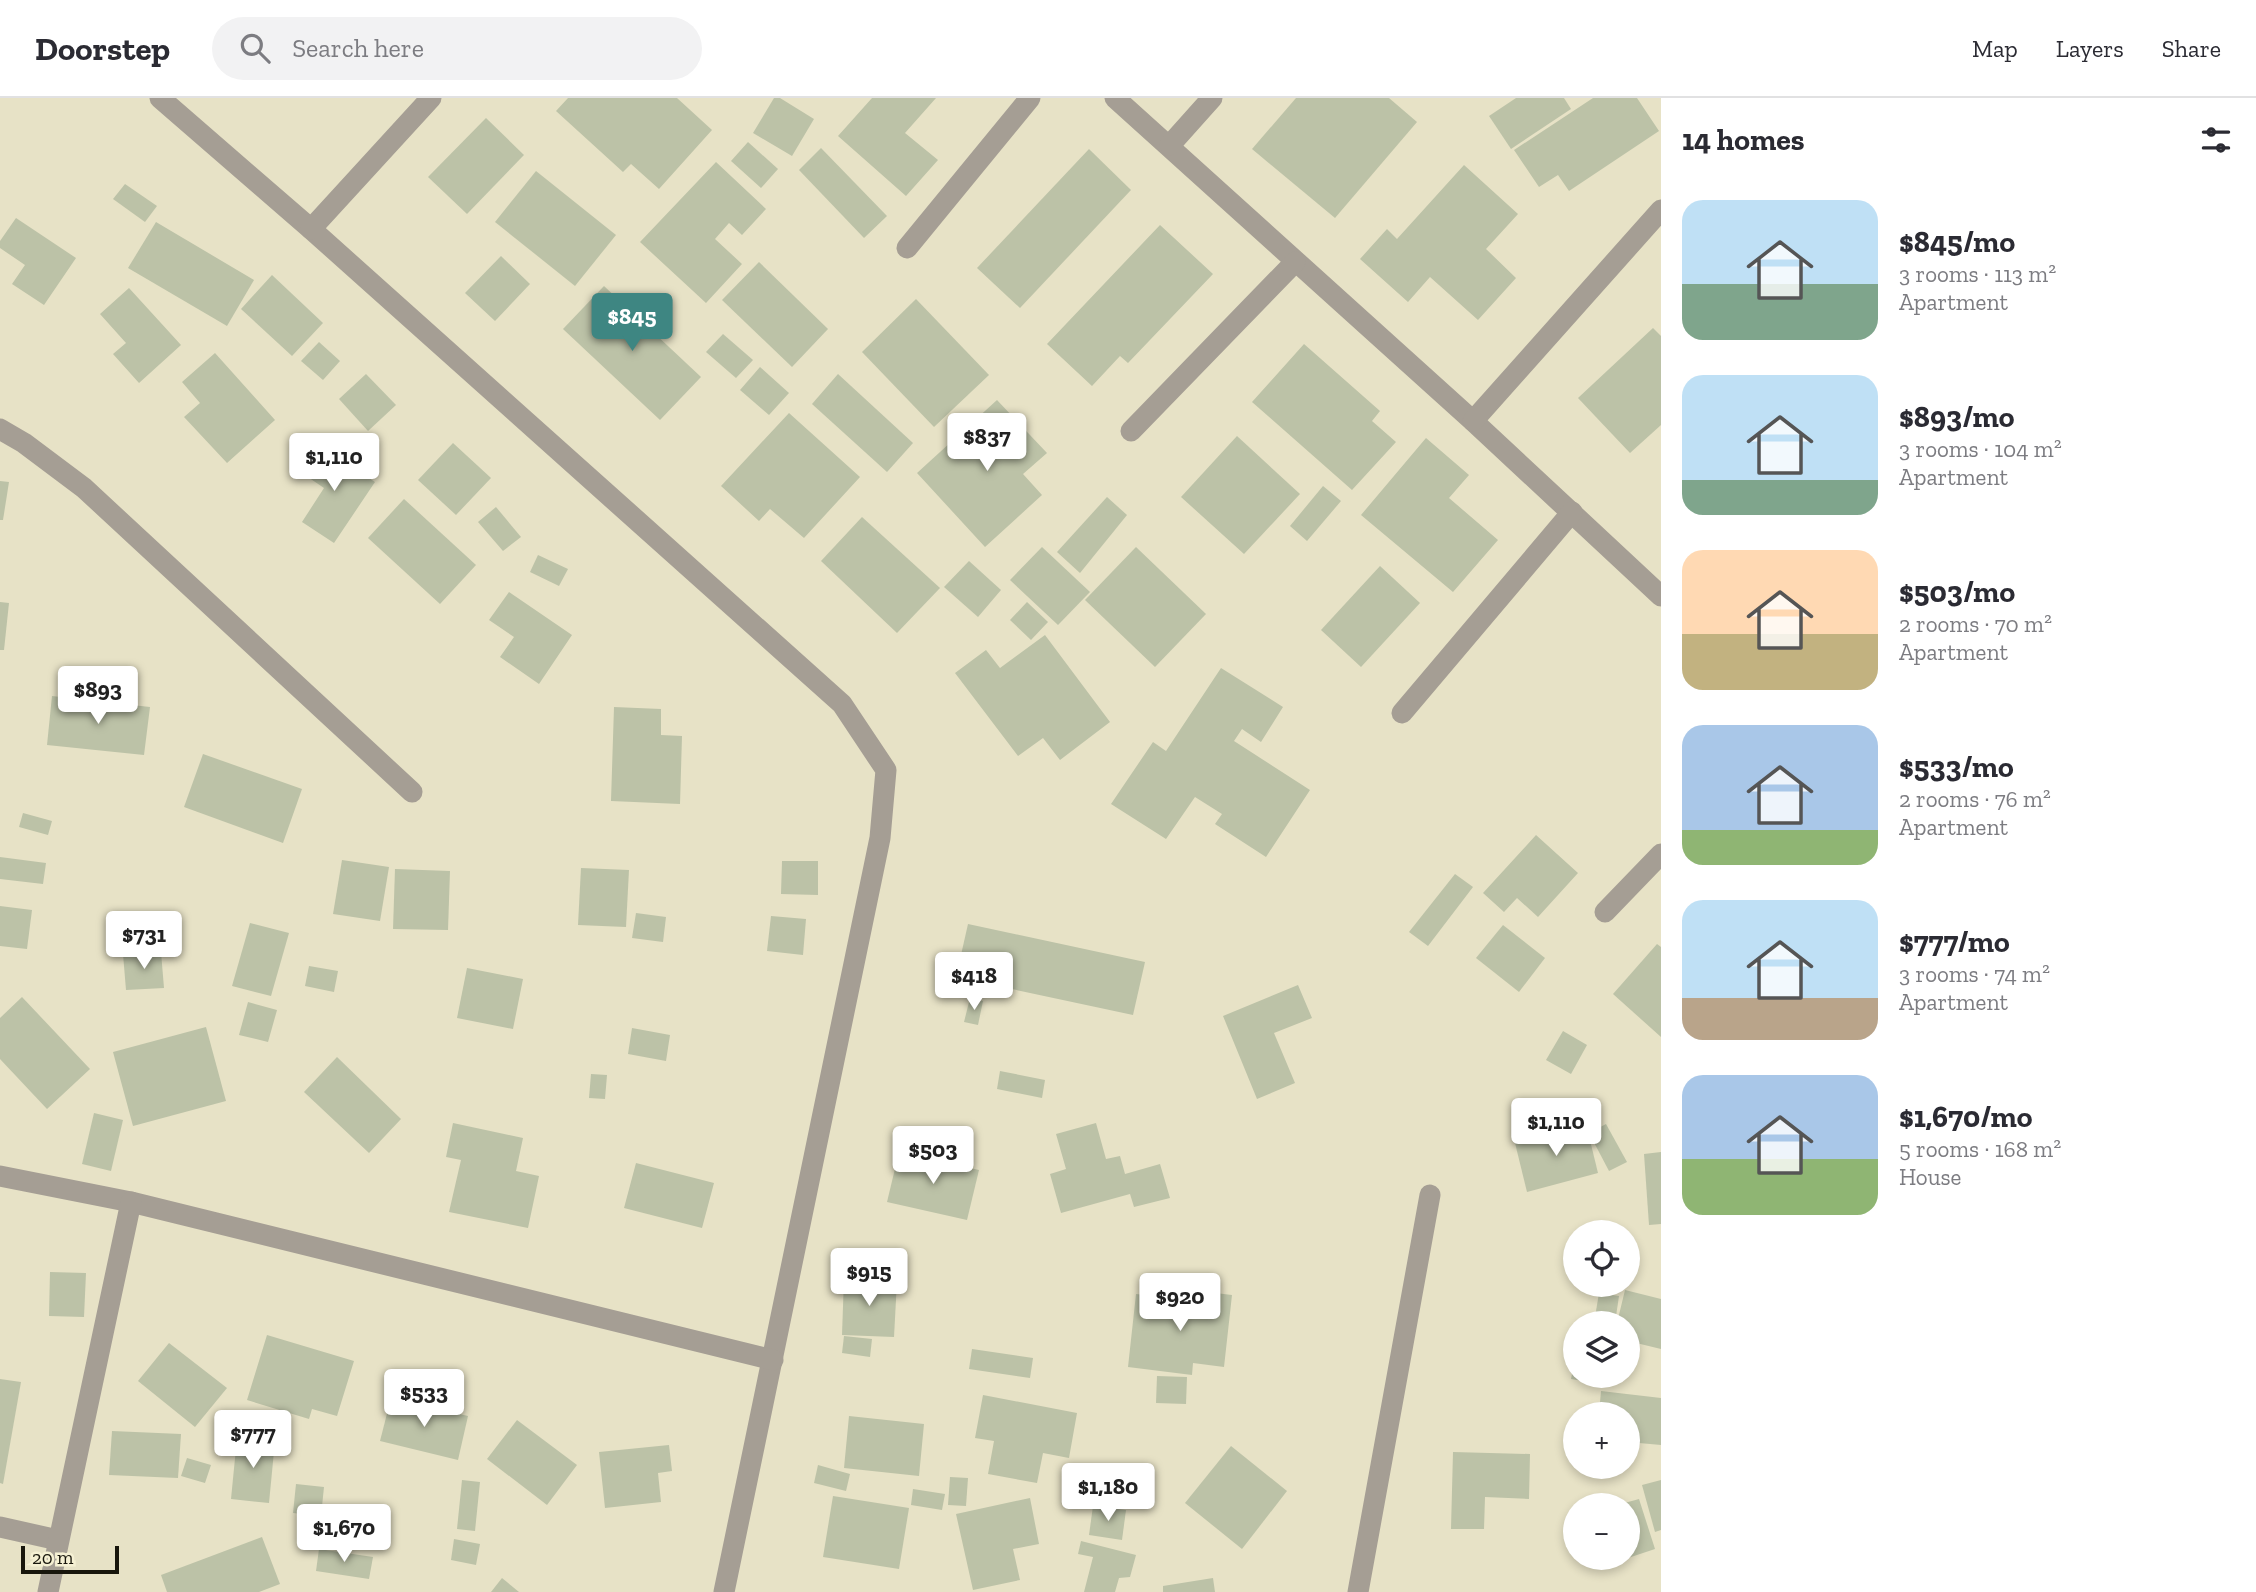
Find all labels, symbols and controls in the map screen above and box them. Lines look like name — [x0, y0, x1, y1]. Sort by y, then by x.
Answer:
search box — [212, 17, 702, 80]
text: Doorstep — [35, 29, 170, 68]
icon: search — [236, 29, 274, 67]
text: Search here — [292, 32, 424, 64]
text: Map — [1972, 34, 2018, 63]
text: Layers — [2056, 34, 2124, 63]
text: Share — [2162, 34, 2221, 63]
icon: filters — [2197, 121, 2235, 159]
text: 14 homes — [1682, 122, 1805, 158]
text: $845/mo — [1899, 224, 2015, 260]
icon: home — [1738, 228, 1822, 312]
text: 3 rooms · 113 m² — [1899, 260, 2056, 288]
text: Apartment — [1899, 288, 2008, 316]
pin: $845 — [591, 294, 673, 353]
text: $845 — [608, 302, 656, 330]
text: $893/mo — [1899, 399, 2014, 435]
icon: home — [1738, 403, 1822, 487]
pin: $837 — [946, 414, 1028, 473]
text: $837 — [963, 422, 1011, 450]
pin: $1,110 — [277, 434, 391, 493]
text: 3 rooms · 104 m² — [1899, 435, 2062, 463]
text: $1,110 — [305, 442, 363, 470]
text: Apartment — [1899, 463, 2008, 491]
text: $503/mo — [1899, 574, 2015, 610]
icon: home — [1738, 578, 1822, 662]
text: 2 rooms · 70 m² — [1899, 610, 2052, 638]
text: Apartment — [1899, 638, 2008, 666]
pin: $893 — [57, 666, 139, 726]
text: $893 — [74, 675, 122, 703]
text: $533/mo — [1899, 749, 2014, 785]
icon: home — [1738, 753, 1822, 837]
text: 2 rooms · 76 m² — [1899, 785, 2051, 813]
text: Apartment — [1899, 813, 2008, 841]
pin: $731 — [103, 912, 185, 971]
text: $731 — [122, 920, 166, 948]
text: $777/mo — [1899, 924, 2010, 960]
icon: home — [1738, 928, 1822, 1012]
pin: $418 — [933, 953, 1015, 1012]
text: 3 rooms · 74 m² — [1899, 960, 2050, 988]
text: $418 — [951, 961, 997, 989]
text: Apartment — [1899, 988, 2008, 1016]
pin: $1,110 — [1499, 1098, 1613, 1158]
text: $1,670/mo — [1899, 1099, 2032, 1135]
icon: home — [1738, 1103, 1822, 1187]
text: $1,110 — [1527, 1107, 1585, 1135]
pin: $503 — [892, 1126, 974, 1186]
text: $503 — [909, 1135, 957, 1163]
text: 5 rooms · 168 m² — [1899, 1135, 2061, 1163]
text: House — [1899, 1163, 1961, 1191]
map controls — [1563, 1220, 1640, 1570]
button: locate — [1563, 1220, 1640, 1297]
pin: $915 — [828, 1248, 910, 1308]
text: $915 — [847, 1257, 891, 1285]
pin: $920 — [1139, 1274, 1221, 1333]
text: $920 — [1155, 1282, 1205, 1310]
button: layers — [1563, 1311, 1640, 1388]
pin: $533 — [383, 1370, 465, 1429]
text: $533 — [400, 1378, 448, 1406]
button: + — [1563, 1402, 1640, 1479]
pin: $777 — [212, 1410, 294, 1470]
text: $777 — [230, 1419, 276, 1447]
pin: $1,180 — [1051, 1464, 1165, 1523]
text: $1,180 — [1078, 1472, 1138, 1500]
button: − — [1563, 1493, 1640, 1570]
pin: $1,670 — [287, 1504, 401, 1564]
text: $1,670 — [313, 1513, 375, 1541]
scale bar — [21, 1543, 119, 1575]
text: 20 m — [32, 1546, 73, 1569]

